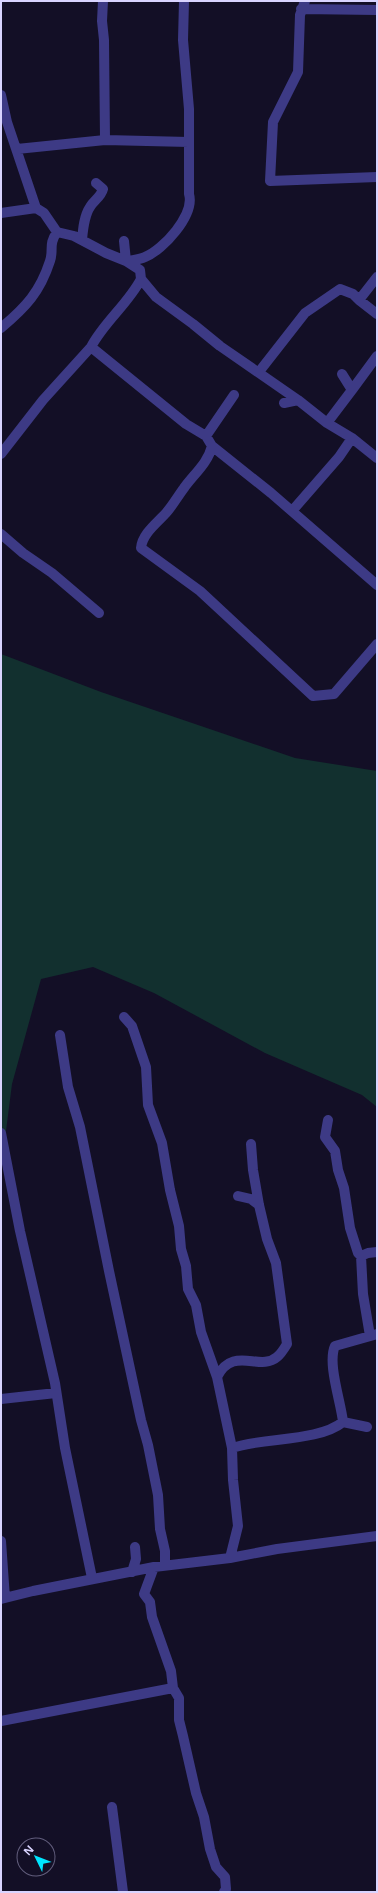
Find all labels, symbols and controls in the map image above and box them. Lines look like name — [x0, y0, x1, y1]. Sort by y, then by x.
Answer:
north arrow — [16, 1837, 56, 1877]
text: N — [20, 1841, 37, 1858]

